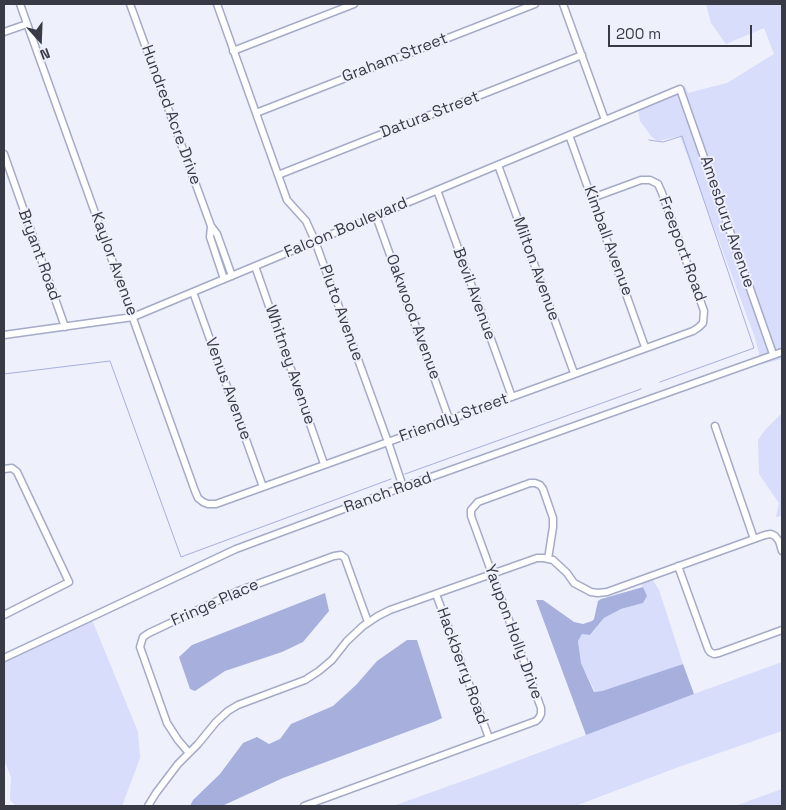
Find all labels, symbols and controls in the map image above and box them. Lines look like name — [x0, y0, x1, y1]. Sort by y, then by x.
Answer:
north arrow — [15, 15, 65, 65]
scale bar — [611, 15, 755, 47]
text: 200 m — [616, 24, 661, 43]
street label: Graham Street — [340, 29, 450, 87]
street label: Hundred Acre Drive — [137, 42, 205, 188]
text: N — [38, 44, 53, 64]
street label: Datura Street — [378, 87, 482, 143]
street label: Amesbury Avenue — [695, 153, 759, 291]
street label: Kimball Avenue — [579, 183, 637, 299]
street label: Falcon Boulevard — [282, 193, 410, 263]
street label: Freeport Road — [654, 194, 710, 304]
street label: Bryant Road — [14, 207, 64, 303]
street label: Kaylor Avenue — [86, 209, 142, 319]
street label: Milton Avenue — [508, 214, 564, 324]
street label: Bevil Avenue — [448, 245, 500, 343]
street label: Oakwood Avenue — [381, 252, 445, 382]
street label: Pluto Avenue — [315, 262, 367, 364]
street label: Whitney Avenue — [261, 303, 319, 427]
street label: Venus Avenue — [201, 335, 255, 443]
street label: Friendly Street — [397, 389, 511, 447]
street label: Ranch Road — [342, 468, 434, 518]
street label: Yaupon Holly Drive — [480, 562, 546, 702]
street label: Fringe Place — [168, 575, 262, 631]
street label: Hackberry Road — [432, 605, 492, 727]

